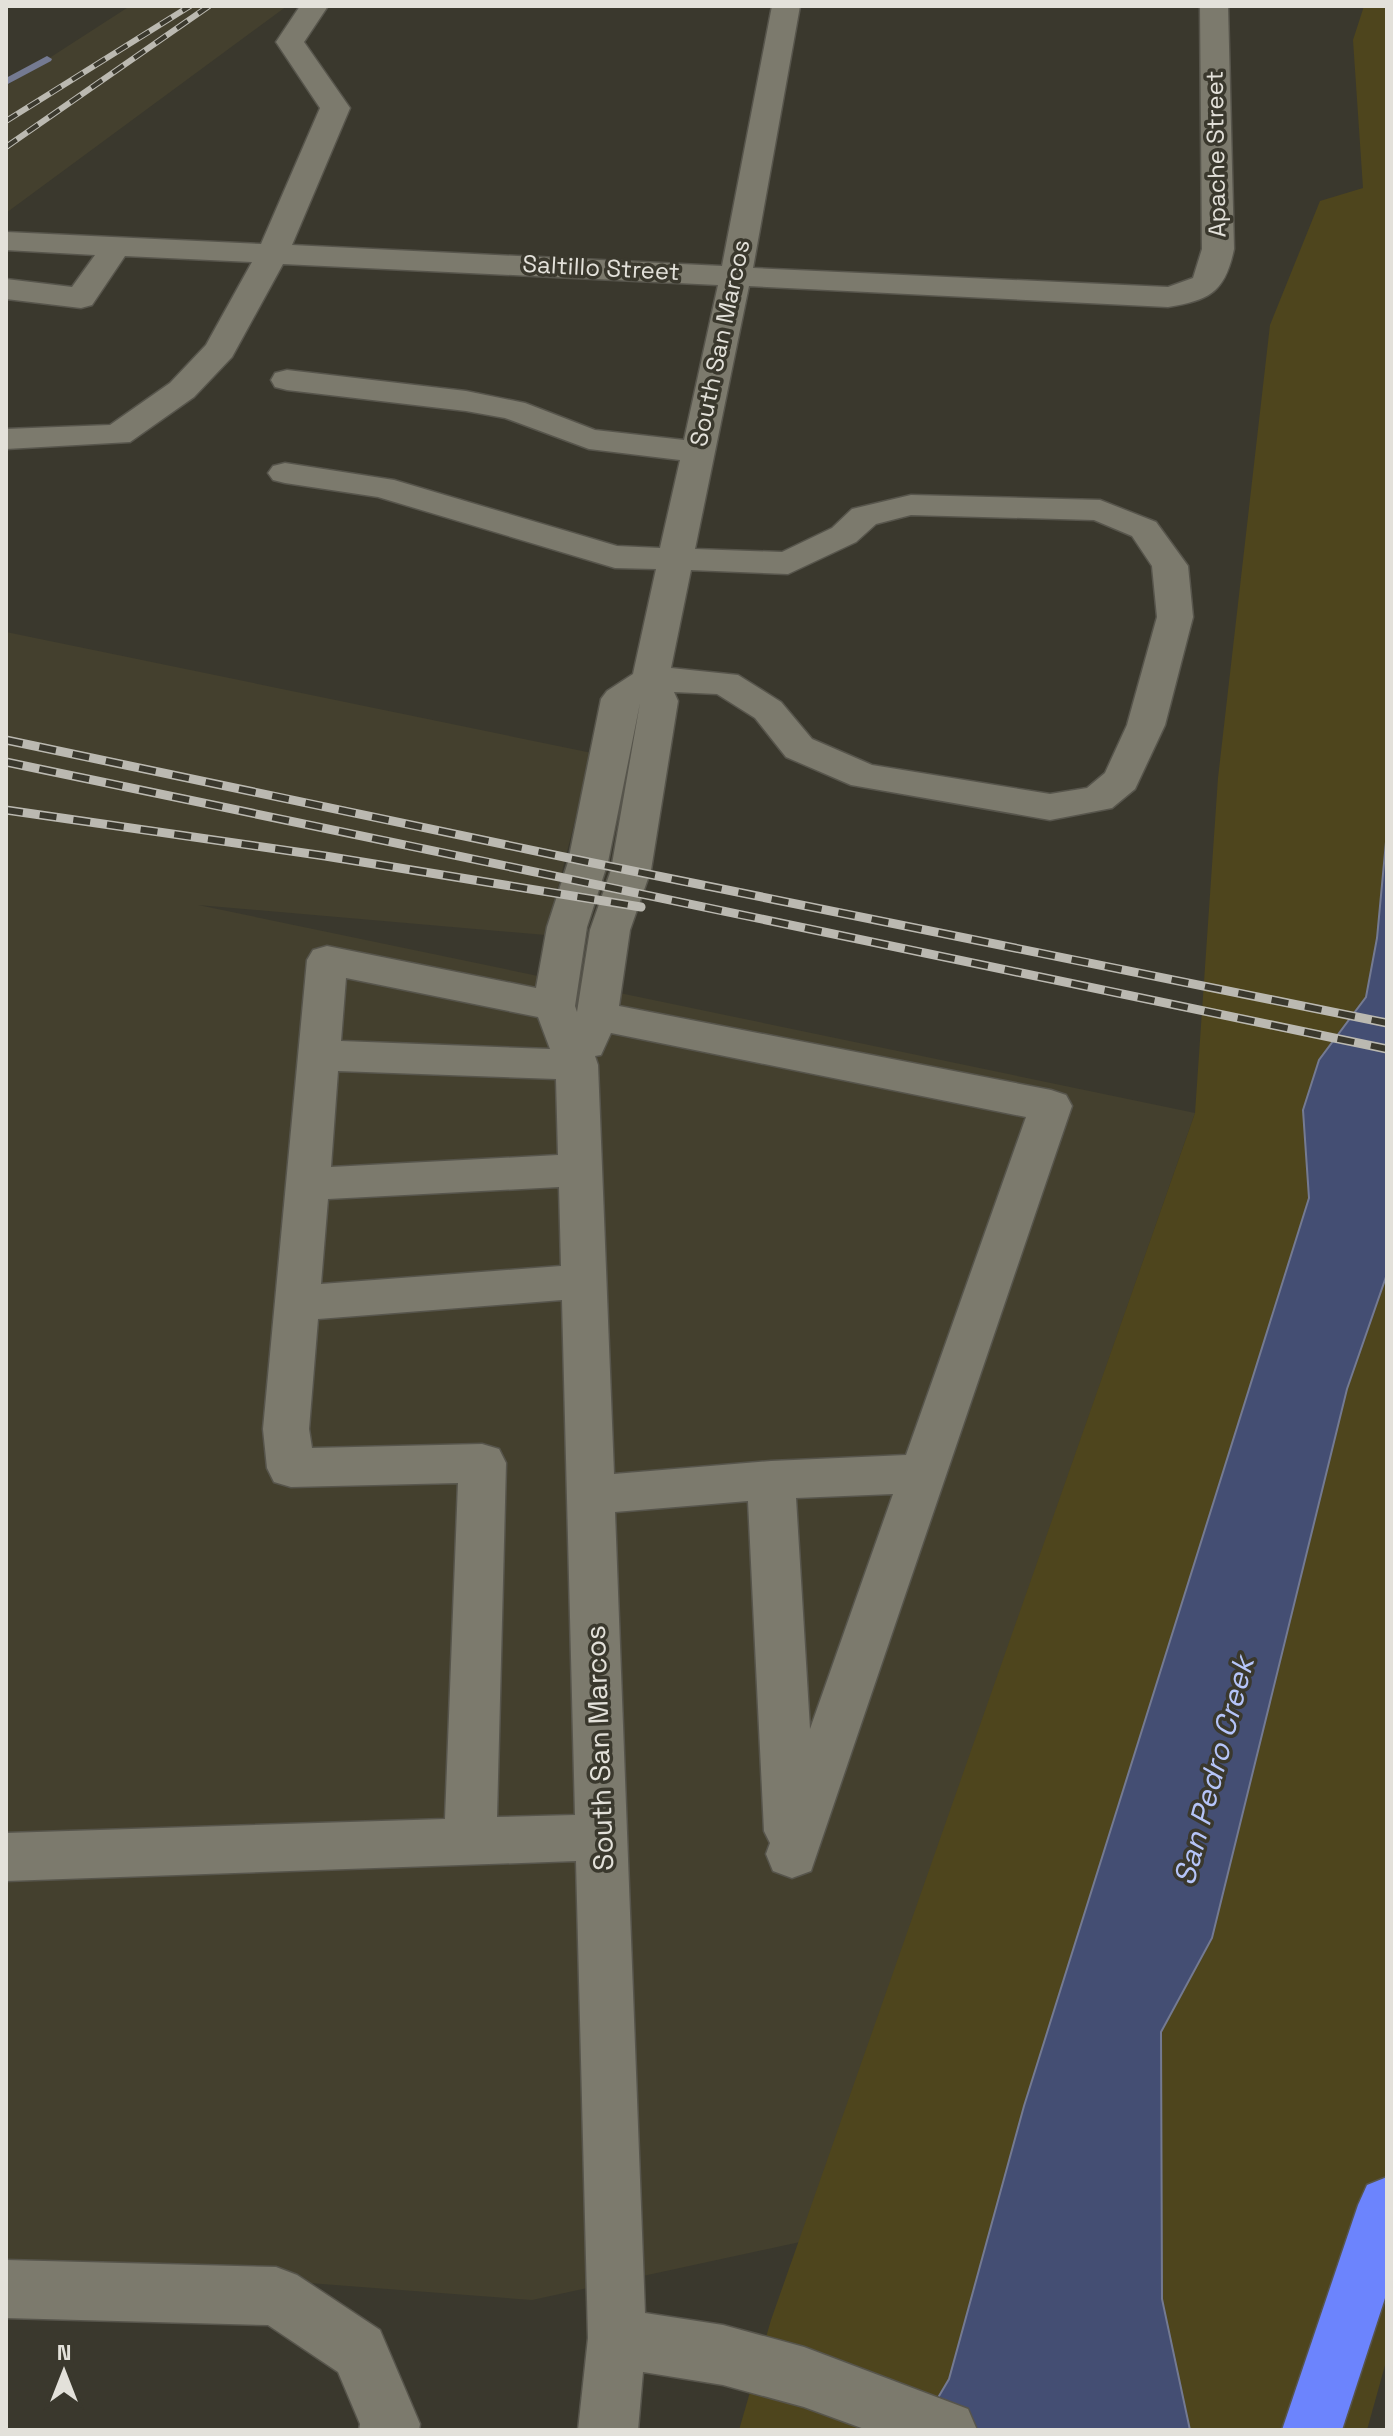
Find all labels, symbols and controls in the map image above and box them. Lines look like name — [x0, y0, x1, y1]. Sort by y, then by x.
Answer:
street label: Apache Street — [1199, 70, 1232, 238]
street label: South San Marcos — [682, 237, 757, 449]
street label: Saltillo Street — [522, 248, 680, 287]
street label: South San Marcos — [577, 1625, 621, 1871]
water label: San Pedro Creek — [1164, 1650, 1264, 1889]
north arrow — [24, 2332, 104, 2412]
text: N — [57, 2338, 71, 2366]

